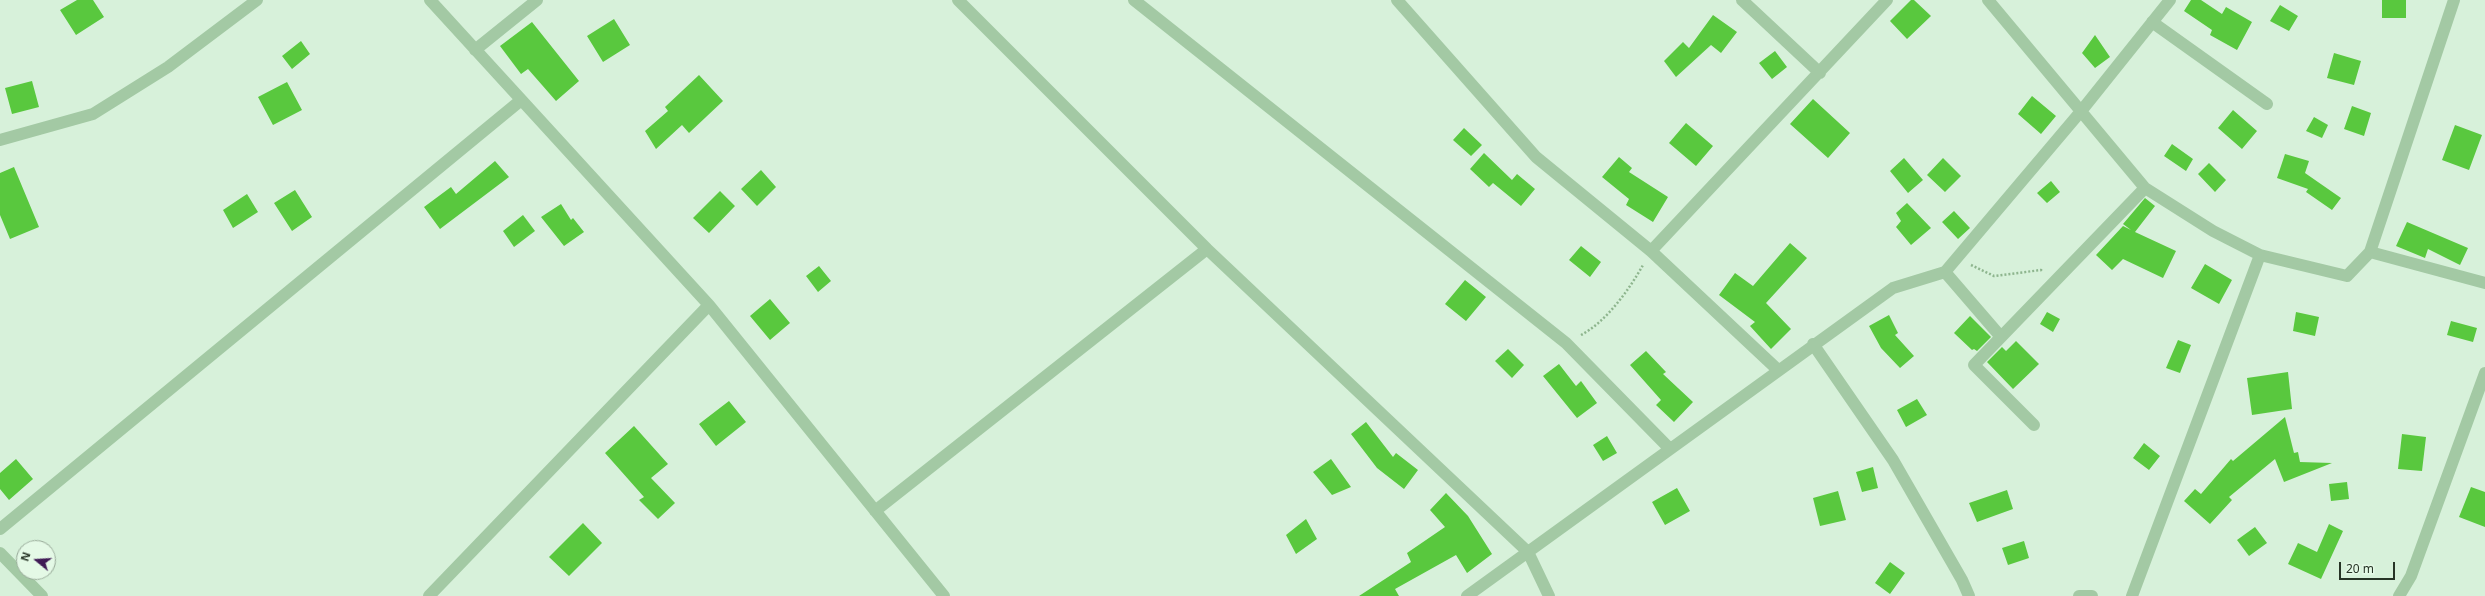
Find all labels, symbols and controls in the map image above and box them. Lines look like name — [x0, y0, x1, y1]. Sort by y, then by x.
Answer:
north arrow — [16, 540, 56, 580]
text: N — [17, 550, 34, 563]
scale bar — [2341, 554, 2397, 580]
text: 20 m — [2346, 560, 2374, 577]

